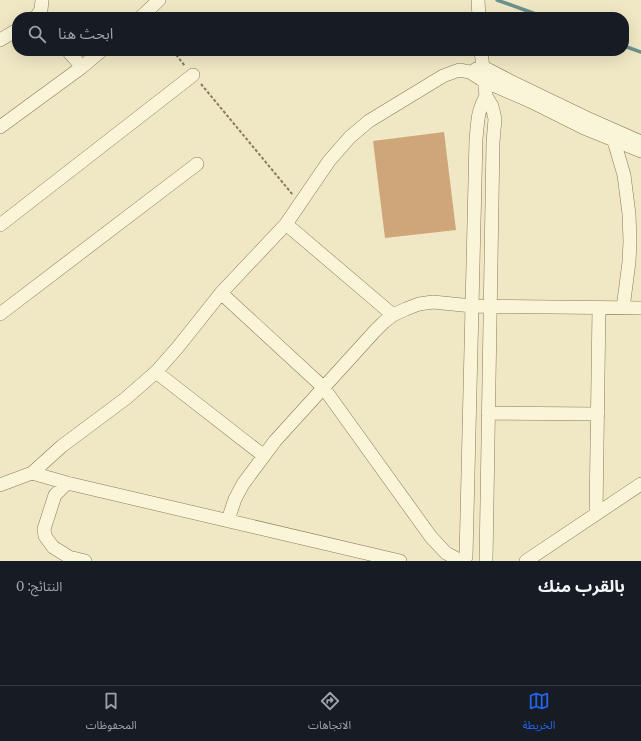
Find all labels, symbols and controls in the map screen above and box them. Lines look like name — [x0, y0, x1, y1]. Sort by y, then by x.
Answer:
search box — [12, 12, 629, 56]
icon: search — [26, 23, 48, 45]
text: ابحث هنا — [58, 24, 113, 43]
text: بالقرب منك — [538, 575, 625, 597]
text: النتائج: 0 — [16, 578, 62, 595]
tab: المحفوظات — [86, 690, 137, 737]
tab: الاتجاهات — [308, 690, 351, 737]
tab: الخريطة — [522, 690, 555, 737]

